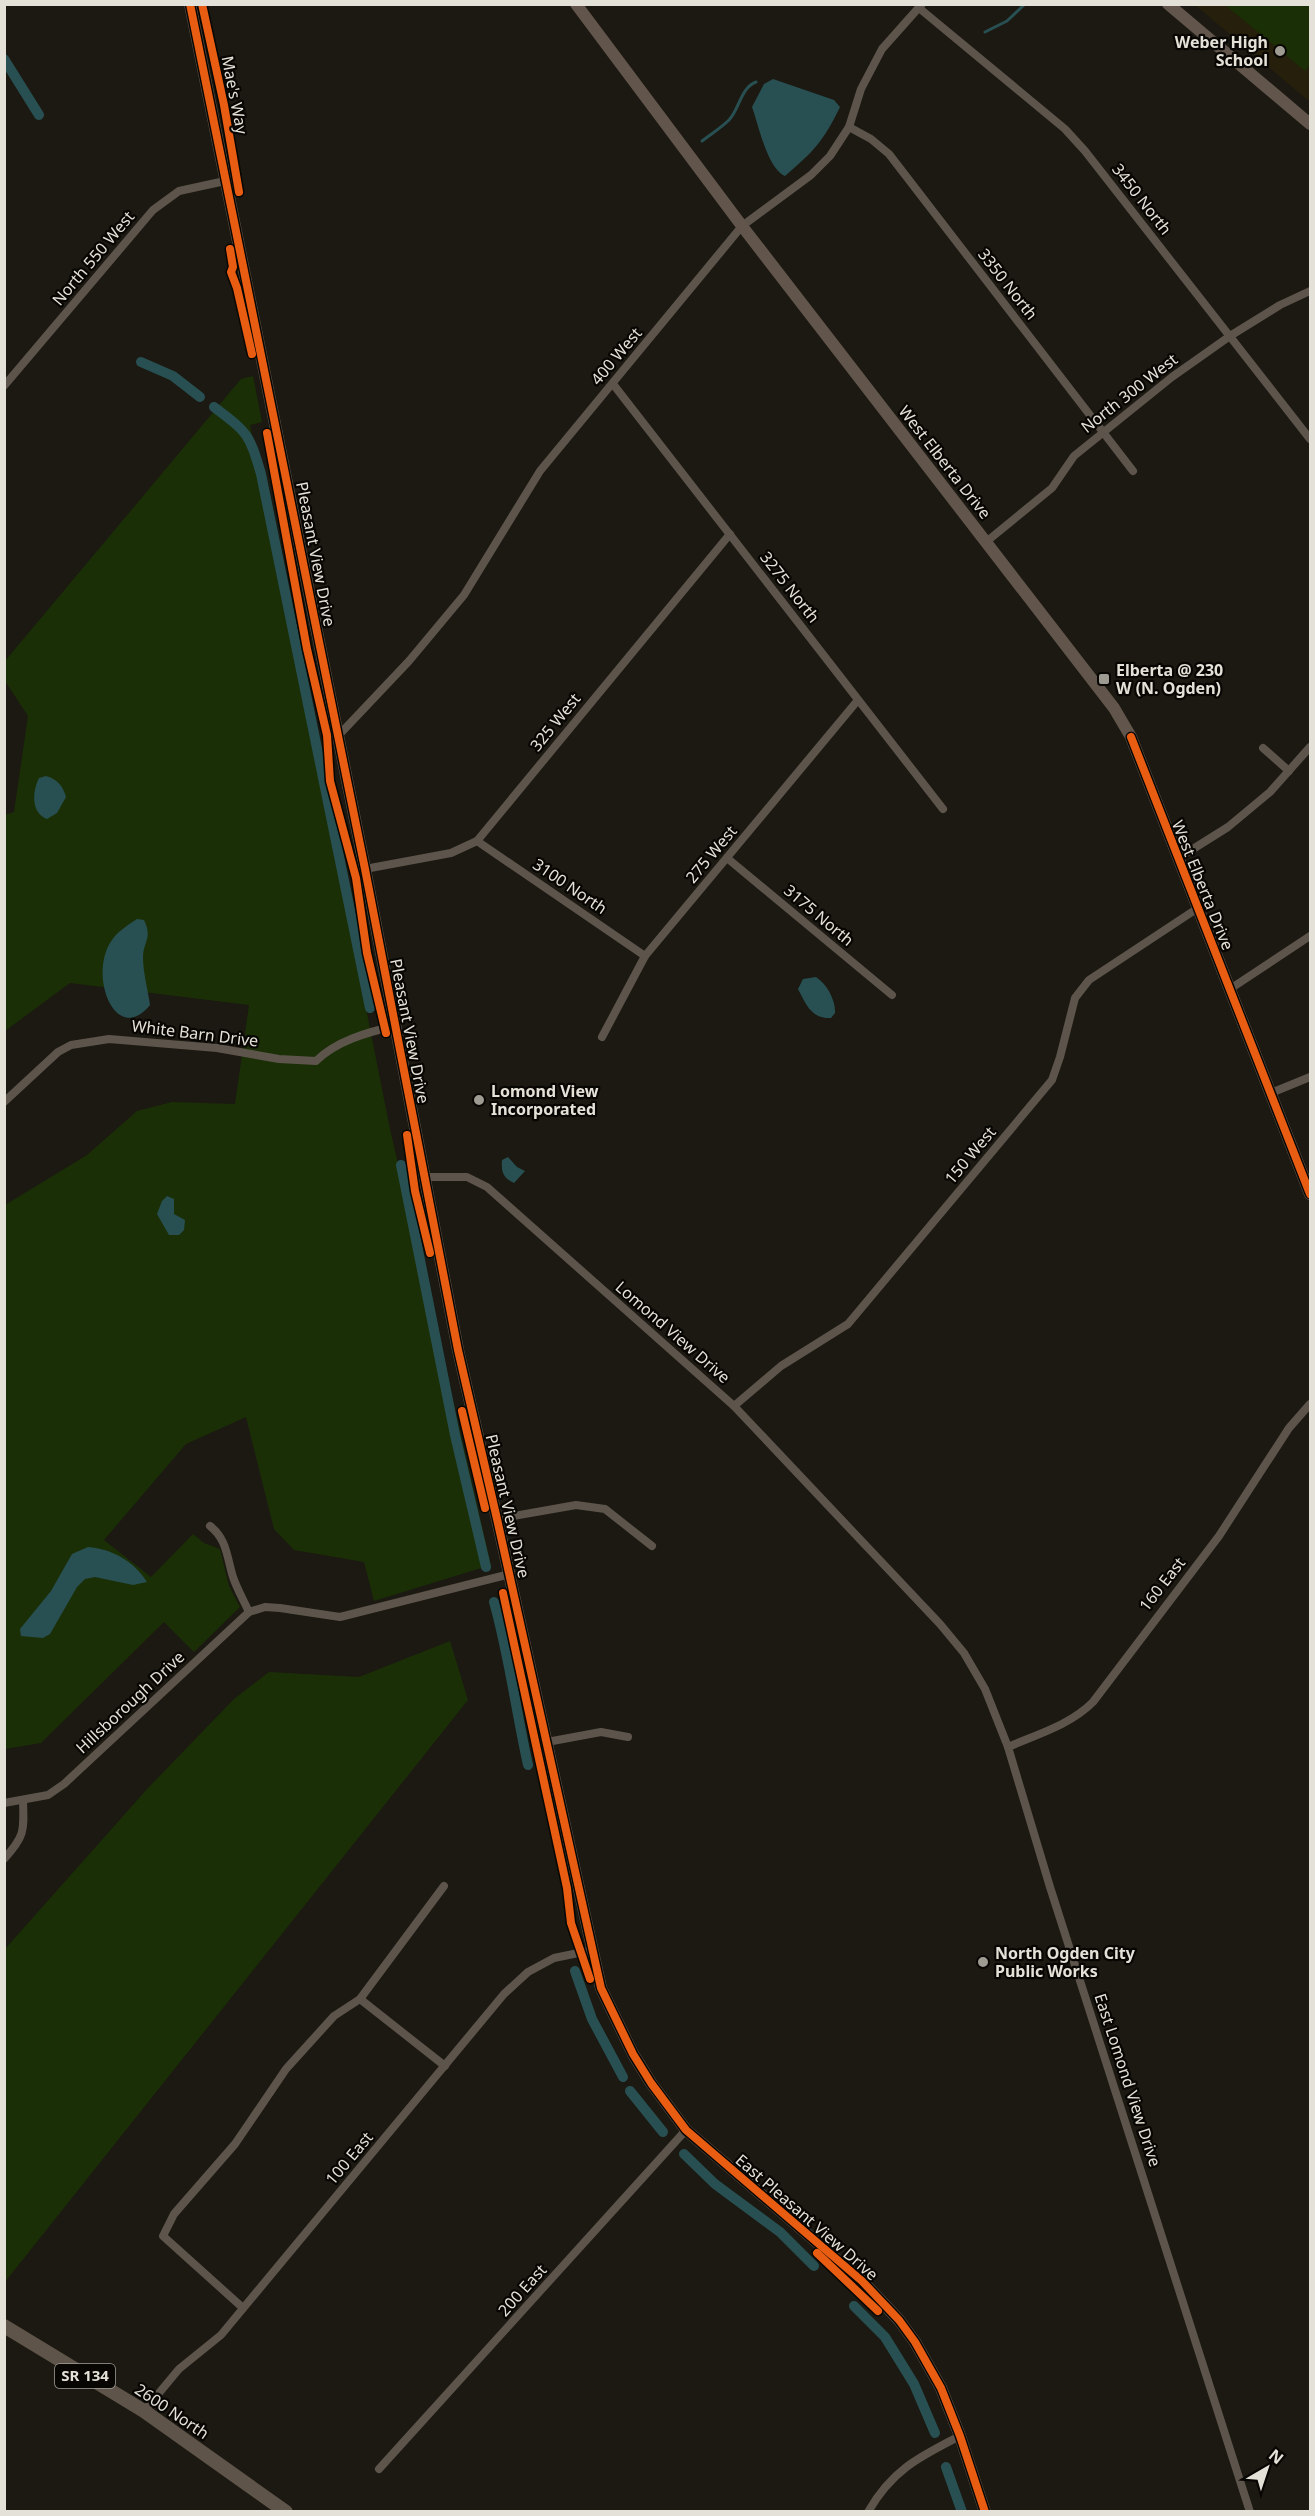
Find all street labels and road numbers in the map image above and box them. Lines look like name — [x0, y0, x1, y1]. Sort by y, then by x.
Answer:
street label: Mae's Way — [217, 54, 253, 137]
street label: 3450 North — [1107, 159, 1177, 239]
street label: North 550 West — [47, 206, 139, 310]
street label: 3350 North — [973, 244, 1043, 324]
street label: 400 West — [586, 322, 647, 389]
street label: North 300 West — [1076, 348, 1182, 438]
street label: West Elberta Drive — [894, 401, 996, 523]
street label: Pleasant View Drive — [291, 480, 341, 628]
street label: 3275 North — [755, 547, 825, 627]
street label: 325 West — [525, 688, 585, 756]
street label: West Elberta Drive — [1167, 817, 1239, 953]
street label: 275 West — [681, 820, 742, 887]
street label: 3100 North — [529, 853, 611, 919]
street label: 3175 North — [779, 879, 859, 951]
street label: Pleasant View Drive — [385, 957, 435, 1105]
street label: White Barn Drive — [130, 1014, 260, 1052]
street label: 150 West — [940, 1121, 1001, 1188]
street label: Lomond View Drive — [611, 1276, 735, 1388]
street label: Pleasant View Drive — [481, 1432, 535, 1580]
street label: 160 East — [1134, 1552, 1190, 1616]
street label: Hillsborough Drive — [71, 1646, 189, 1758]
street label: East Lomond View Drive — [1090, 1991, 1166, 2169]
street label: 100 East — [320, 2127, 378, 2189]
street label: East Pleasant View Drive — [731, 2149, 883, 2285]
street label: 200 East — [493, 2259, 551, 2321]
road number: SR 134 — [55, 2364, 115, 2388]
street label: 2600 North — [131, 2378, 213, 2444]

